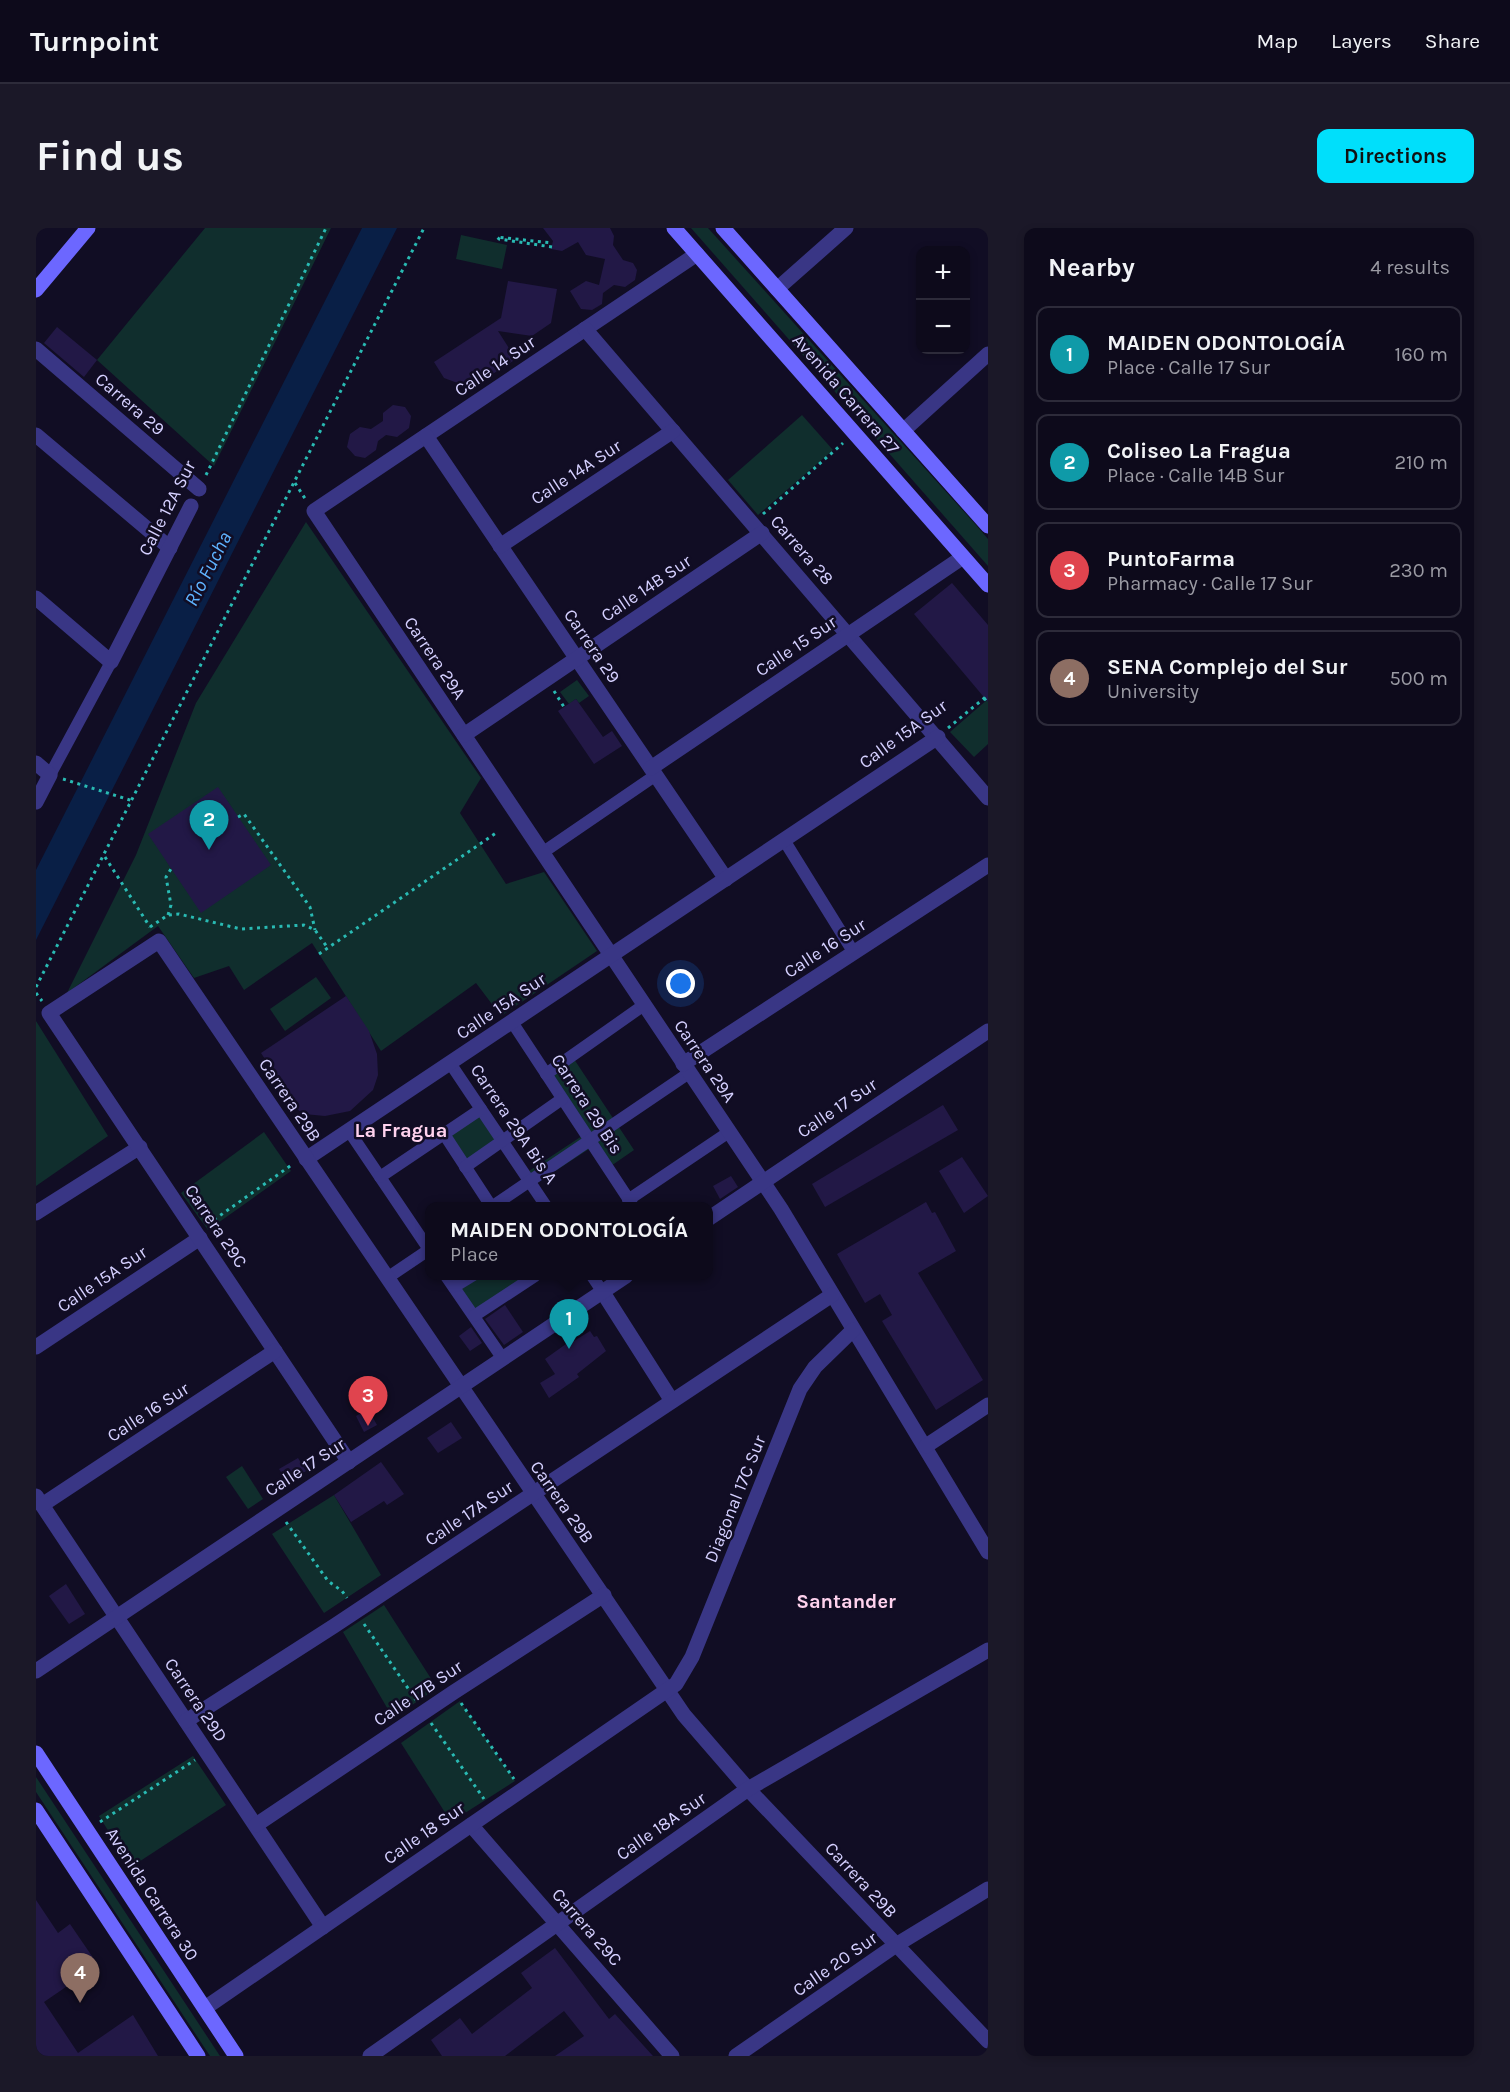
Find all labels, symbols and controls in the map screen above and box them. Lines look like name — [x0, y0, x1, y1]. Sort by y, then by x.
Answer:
text: Turnpoint — [30, 25, 159, 58]
text: Map — [1256, 29, 1298, 53]
text: Layers — [1331, 29, 1392, 53]
text: Share — [1425, 29, 1480, 53]
button: Directions — [1317, 129, 1474, 183]
text: Find us — [36, 131, 184, 181]
map controls — [916, 246, 970, 354]
button: + — [916, 246, 970, 300]
text: Nearby — [1048, 252, 1135, 283]
text: 4 results — [1370, 256, 1450, 279]
button: − — [916, 300, 970, 354]
street label: Avenida Carrera 27 — [788, 329, 905, 459]
text: MAIDEN ODONTOLOGÍA — [1107, 330, 1345, 356]
street label: Calle 14 Sur — [450, 331, 540, 401]
text: 1 — [1066, 343, 1073, 366]
text: 160 m — [1395, 343, 1448, 366]
text: Place · Calle 17 Sur — [1107, 356, 1270, 379]
street label: Carrera 29 — [91, 368, 169, 440]
street label: Calle 14A Sur — [527, 434, 626, 509]
text: Coliseo La Fragua — [1107, 438, 1291, 464]
text: 2 — [1063, 451, 1076, 474]
text: 210 m — [1394, 451, 1448, 474]
street label: Calle 12A Sur — [134, 456, 201, 559]
text: Place · Calle 14B Sur — [1107, 464, 1284, 487]
street label: Carrera 28 — [766, 511, 838, 589]
water label: Río Fucha — [179, 528, 237, 610]
text: PuntoFarma — [1107, 546, 1235, 572]
street label: Calle 14B Sur — [597, 549, 696, 626]
text: 3 — [1063, 559, 1076, 582]
text: 230 m — [1389, 559, 1448, 582]
text: Pharmacy · Calle 17 Sur — [1107, 572, 1312, 595]
street label: Carrera 29 — [559, 605, 625, 687]
street label: Calle 15 Sur — [751, 611, 841, 681]
street label: Carrera 29A — [399, 612, 471, 704]
text: SENA Complejo del Sur — [1107, 654, 1347, 680]
text: 4 — [1064, 667, 1075, 690]
text: 500 m — [1390, 667, 1448, 690]
text: University — [1107, 680, 1199, 703]
street label: Calle 15A Sur — [855, 694, 952, 773]
pin: 2 — [190, 800, 228, 850]
street label: Calle 16 Sur — [780, 913, 871, 983]
street label: Calle 15A Sur — [452, 968, 550, 1044]
your location — [666, 969, 695, 998]
street label: Carrera 29A — [669, 1015, 741, 1107]
street label: Carrera 29 Bis — [546, 1050, 628, 1158]
street label: Carrera 29B — [254, 1054, 326, 1146]
street label: Carrera 29A Bis A — [466, 1060, 562, 1188]
street label: Calle 17 Sur — [793, 1073, 881, 1143]
district label: La Fragua — [355, 1119, 448, 1142]
street label: Carrera 29C — [180, 1180, 252, 1272]
popup — [425, 1202, 713, 1280]
text: MAIDEN ODONTOLOGÍA — [450, 1217, 688, 1243]
street label: Calle 15A Sur — [53, 1241, 151, 1317]
text: Place — [450, 1243, 498, 1266]
pin: 1 — [550, 1300, 588, 1349]
pin: 3 — [348, 1376, 388, 1426]
street label: Calle 16 Sur — [103, 1377, 194, 1447]
street label: Diagonal 17C Sur — [699, 1432, 771, 1566]
street label: Calle 17 Sur — [261, 1433, 350, 1501]
street label: Carrera 29B — [525, 1456, 599, 1548]
street label: Calle 17A Sur — [421, 1475, 518, 1551]
district label: Santander — [796, 1590, 896, 1613]
street label: Carrera 29D — [160, 1654, 232, 1746]
street label: Calle 17B Sur — [369, 1655, 467, 1731]
street label: Calle 18A Sur — [612, 1787, 710, 1865]
street label: Calle 18 Sur — [379, 1797, 469, 1869]
street label: Avenida Carrera 30 — [101, 1823, 203, 1965]
street label: Carrera 29B — [820, 1837, 902, 1923]
street label: Carrera 29C — [547, 1884, 627, 1970]
street label: Calle 20 Sur — [788, 1927, 882, 2001]
pin: 4 — [60, 1954, 99, 2003]

